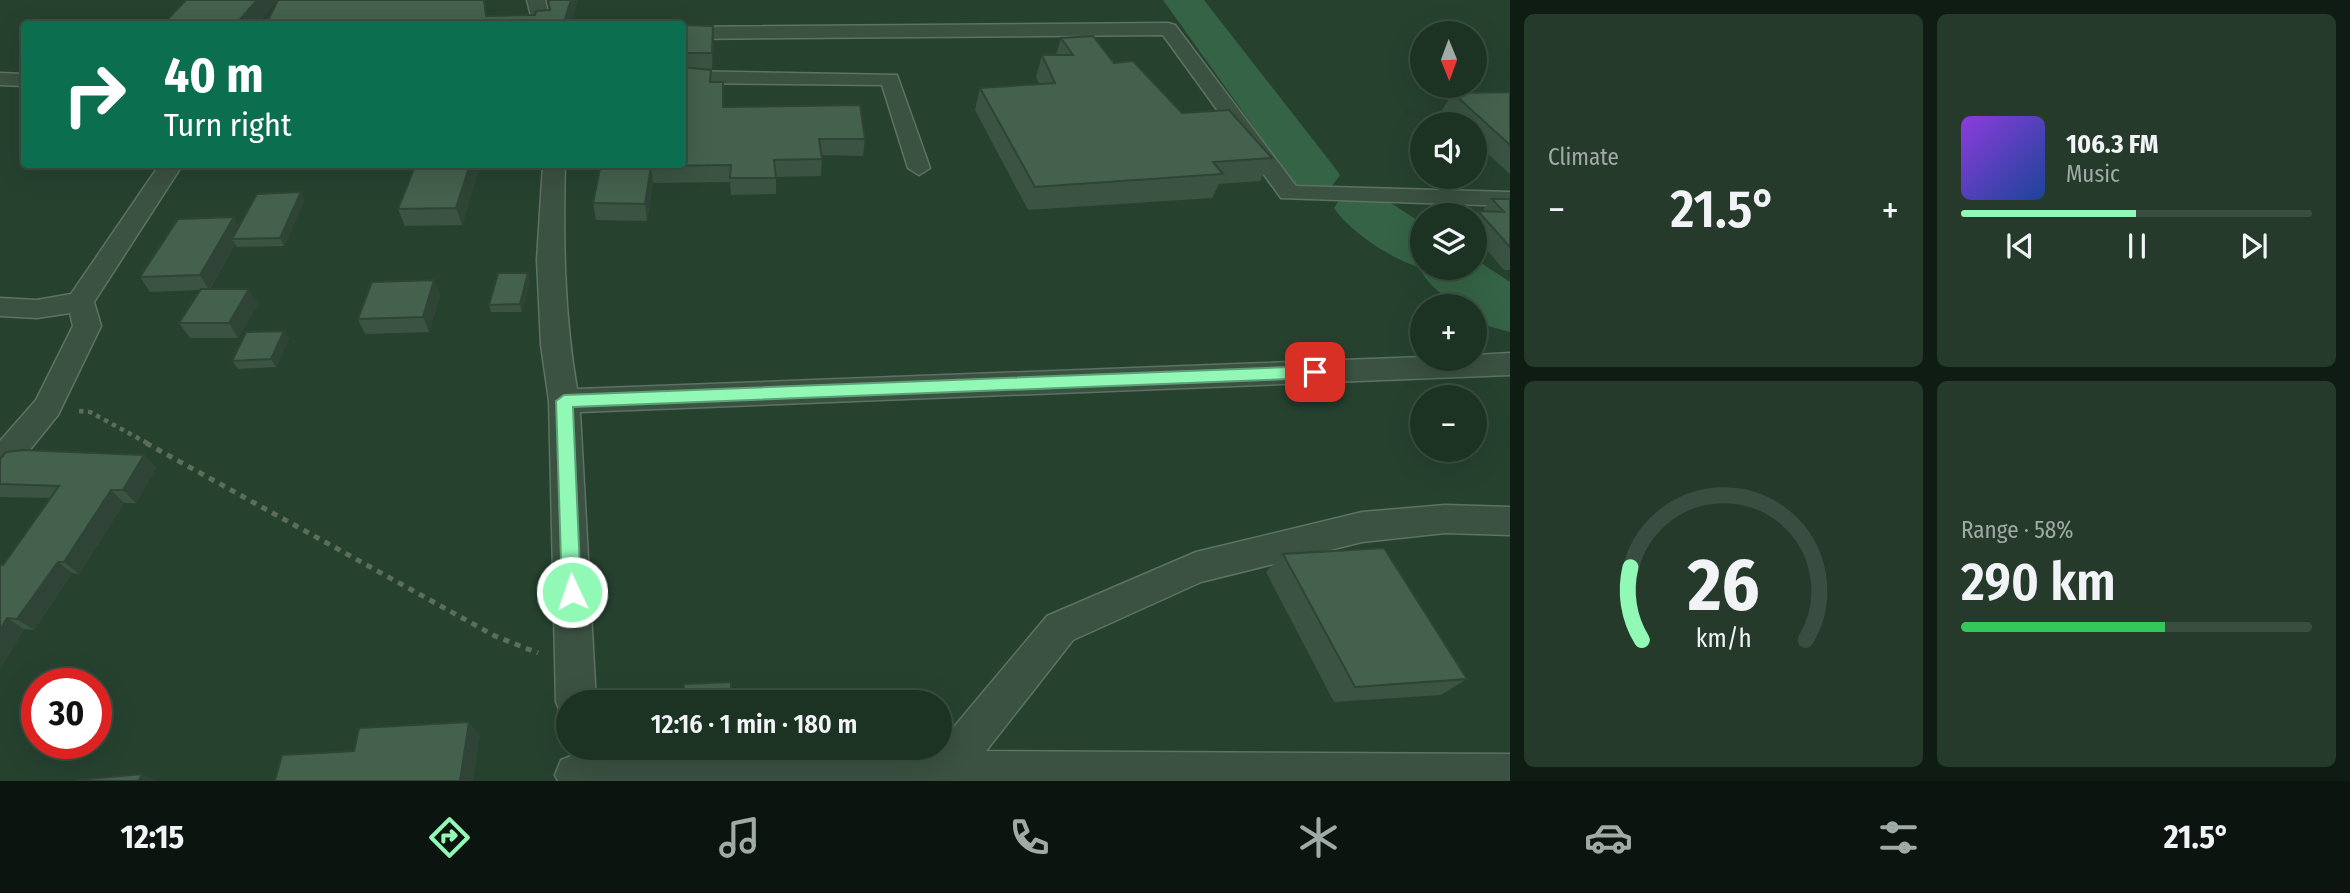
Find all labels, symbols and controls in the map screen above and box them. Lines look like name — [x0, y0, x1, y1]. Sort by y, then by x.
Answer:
north arrow — [1410, 21, 1488, 98]
map controls — [1410, 21, 1487, 462]
text: 40 m — [164, 46, 264, 105]
icon: right — [49, 49, 140, 140]
text: Turn right — [164, 106, 291, 144]
button: sound — [1410, 112, 1487, 189]
text: 106.3 FM — [2066, 129, 2158, 160]
text: Climate — [1548, 143, 1619, 171]
text: Music — [2066, 160, 2120, 188]
text: 21.5° — [1671, 178, 1776, 241]
text: − — [1548, 187, 1565, 233]
text: + — [1882, 187, 1899, 233]
button: layers — [1410, 203, 1487, 280]
icon: previous — [2001, 227, 2039, 265]
icon: pause — [2118, 227, 2156, 265]
icon: next — [2235, 227, 2273, 265]
button: + — [1410, 294, 1487, 371]
pin — [1285, 342, 1345, 402]
icon: arrive — [1296, 353, 1334, 391]
button: − — [1410, 385, 1487, 462]
text: Range · 58% — [1961, 516, 2073, 544]
text: 26 — [1687, 542, 1759, 629]
text: 290 km — [1961, 551, 2116, 614]
position arrow — [535, 555, 609, 629]
text: km/h — [1696, 624, 1751, 654]
speed limit sign: 30 — [21, 668, 112, 759]
text: 12:16 · 1 min · 180 m — [651, 709, 857, 740]
icon: directions — [425, 813, 474, 862]
icon: music — [715, 813, 764, 862]
icon: phone — [1005, 813, 1054, 862]
icon: climate — [1294, 813, 1343, 862]
icon: car — [1584, 813, 1633, 862]
icon: filters — [1874, 813, 1923, 862]
text: 12:15 — [120, 818, 184, 856]
text: 21.5° — [2164, 818, 2230, 856]

